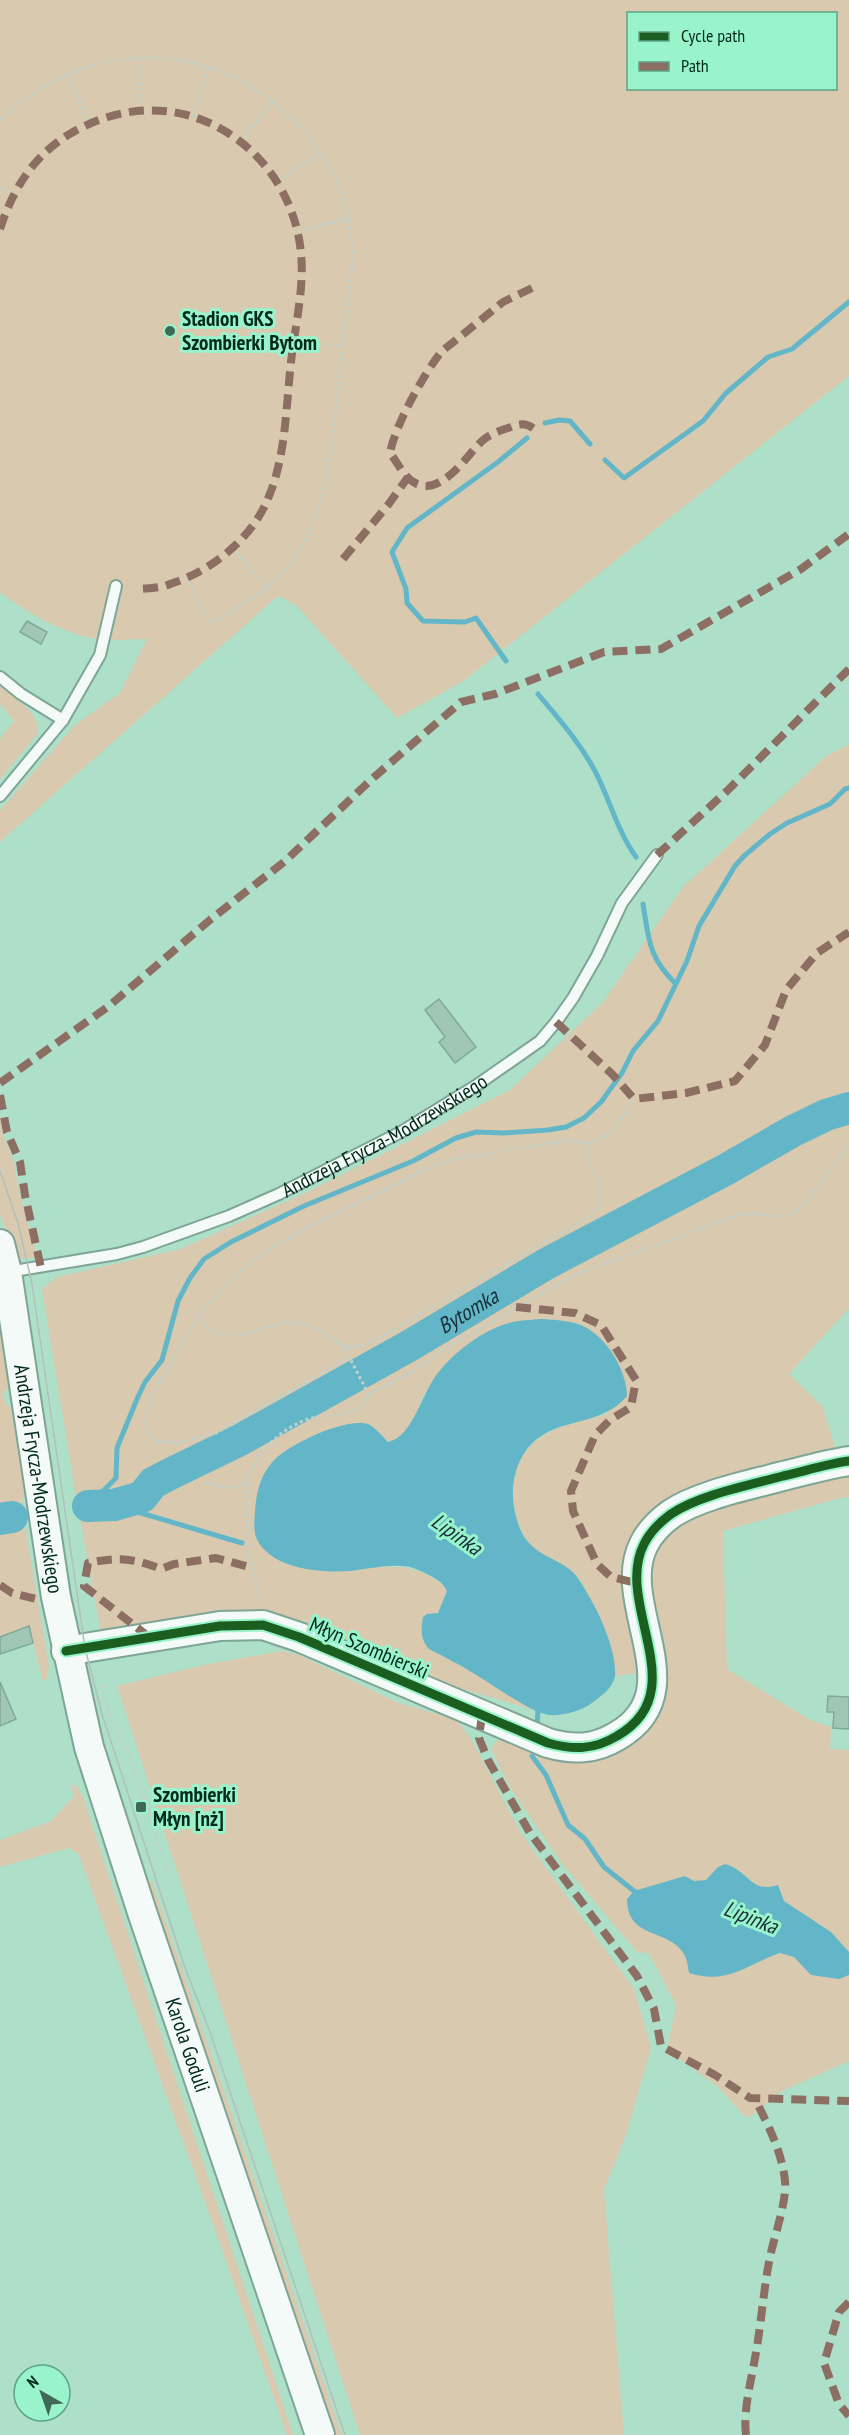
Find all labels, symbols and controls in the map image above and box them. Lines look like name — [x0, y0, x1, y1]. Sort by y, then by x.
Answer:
legend — [627, 12, 837, 90]
text: Cycle path — [681, 24, 745, 47]
text: Path — [681, 54, 709, 77]
place label: Stadion GKS Szombierki Bytom — [182, 305, 317, 356]
marker: Stadion GKS Szombierki Bytom — [163, 324, 177, 338]
street label: Andrzeja Frycza-Modrzewskiego — [277, 1068, 493, 1203]
water label: Bytomka — [432, 1281, 504, 1340]
street label: Andrzeja Frycza-Modrzewskiego — [8, 1362, 69, 1595]
water label: Lipinka — [426, 1507, 489, 1562]
street label: Młyn Szombierski — [306, 1610, 433, 1685]
place label: Szombierki Młyn [nż] — [153, 1781, 236, 1832]
marker: Szombierki Młyn [nż] — [134, 1800, 148, 1814]
water label: Lipinka — [720, 1894, 783, 1940]
street label: Karola Goduli — [159, 1994, 216, 2096]
north arrow — [12, 2363, 72, 2423]
text: N — [23, 2371, 42, 2392]

